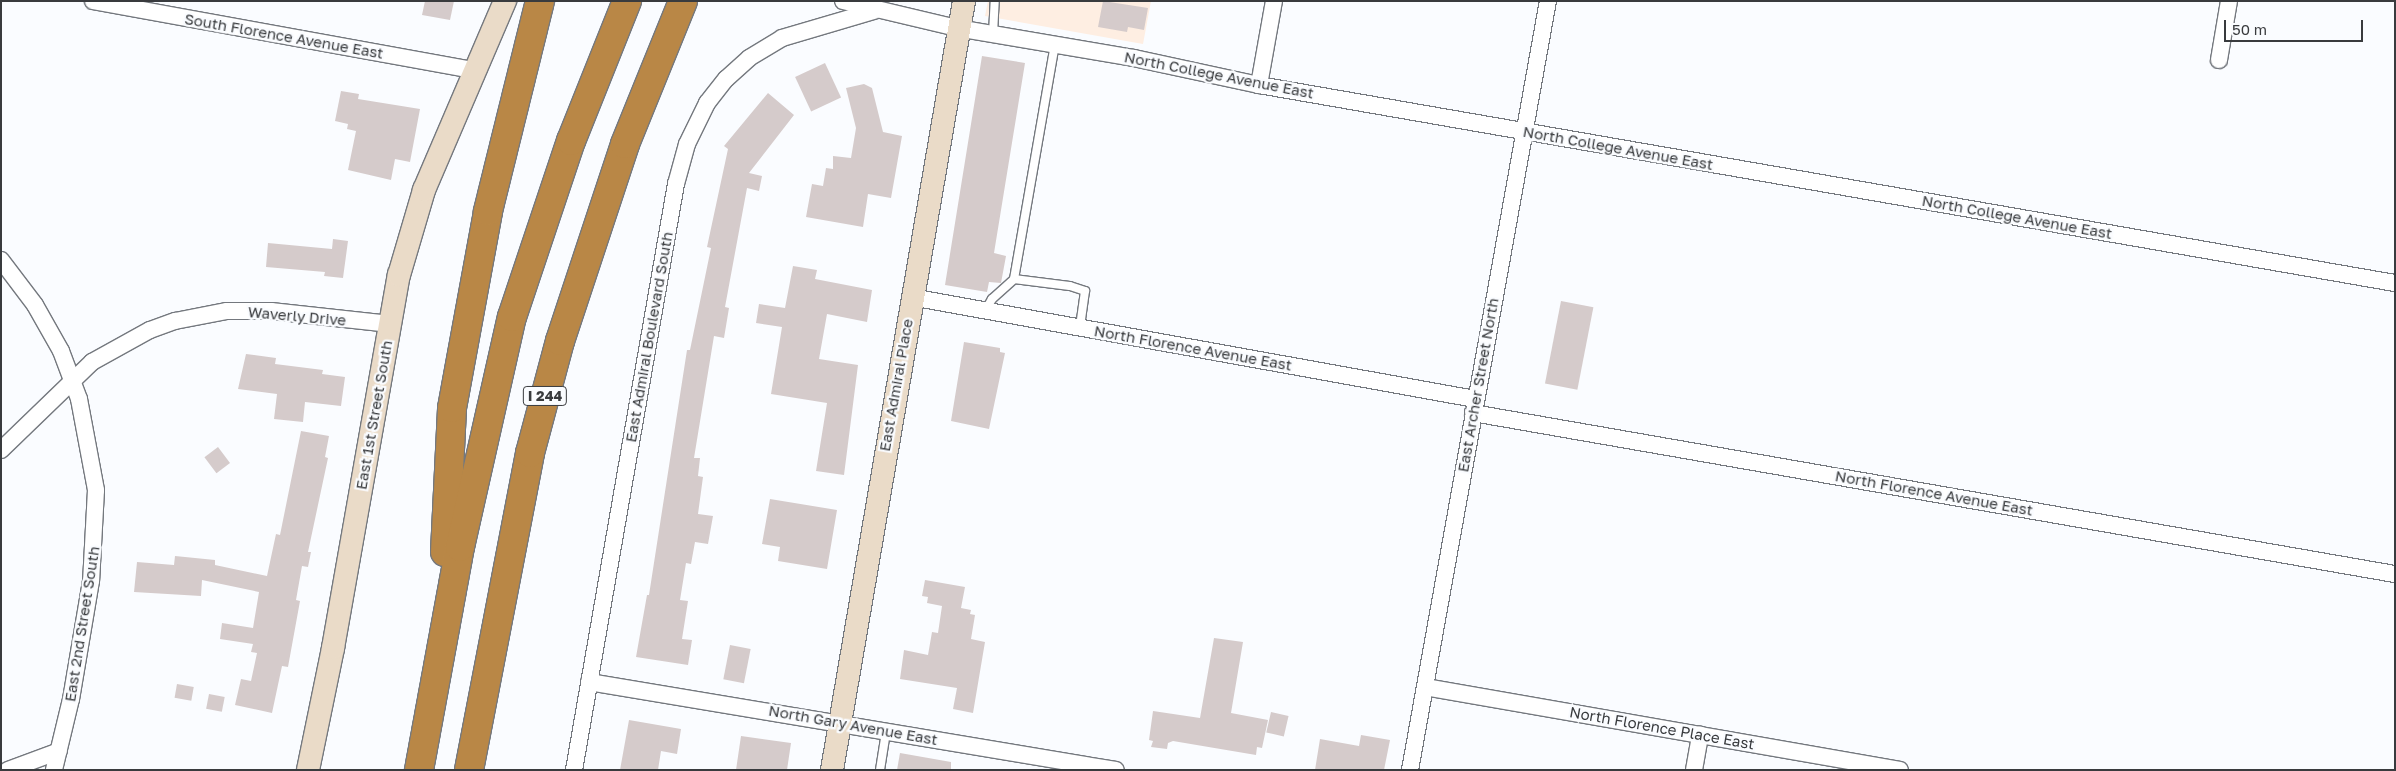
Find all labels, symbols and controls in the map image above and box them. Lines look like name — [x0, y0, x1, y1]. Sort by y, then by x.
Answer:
street label: South Florence Avenue East — [183, 10, 385, 62]
scale bar — [2226, 10, 2365, 42]
text: 50 m — [2232, 20, 2267, 38]
street label: North College Avenue East — [1123, 48, 1315, 102]
street label: North College Avenue East — [1522, 122, 1714, 174]
street label: North College Avenue East — [1921, 191, 2113, 243]
street label: East Admiral Boulevard South — [622, 230, 676, 444]
street label: East Archer Street North — [1454, 297, 1502, 473]
street label: Waverly Drive — [247, 303, 347, 329]
street label: East Admiral Place — [875, 317, 917, 453]
street label: North Florence Avenue East — [1093, 322, 1293, 374]
street label: East 1st Street South — [352, 339, 396, 491]
road number: I 244 — [522, 384, 568, 408]
street label: North Florence Avenue East — [1834, 467, 2034, 519]
street label: East 2nd Street South — [61, 545, 103, 703]
street label: North Gary Avenue East — [767, 701, 939, 749]
street label: North Florence Place East — [1568, 703, 1756, 753]

